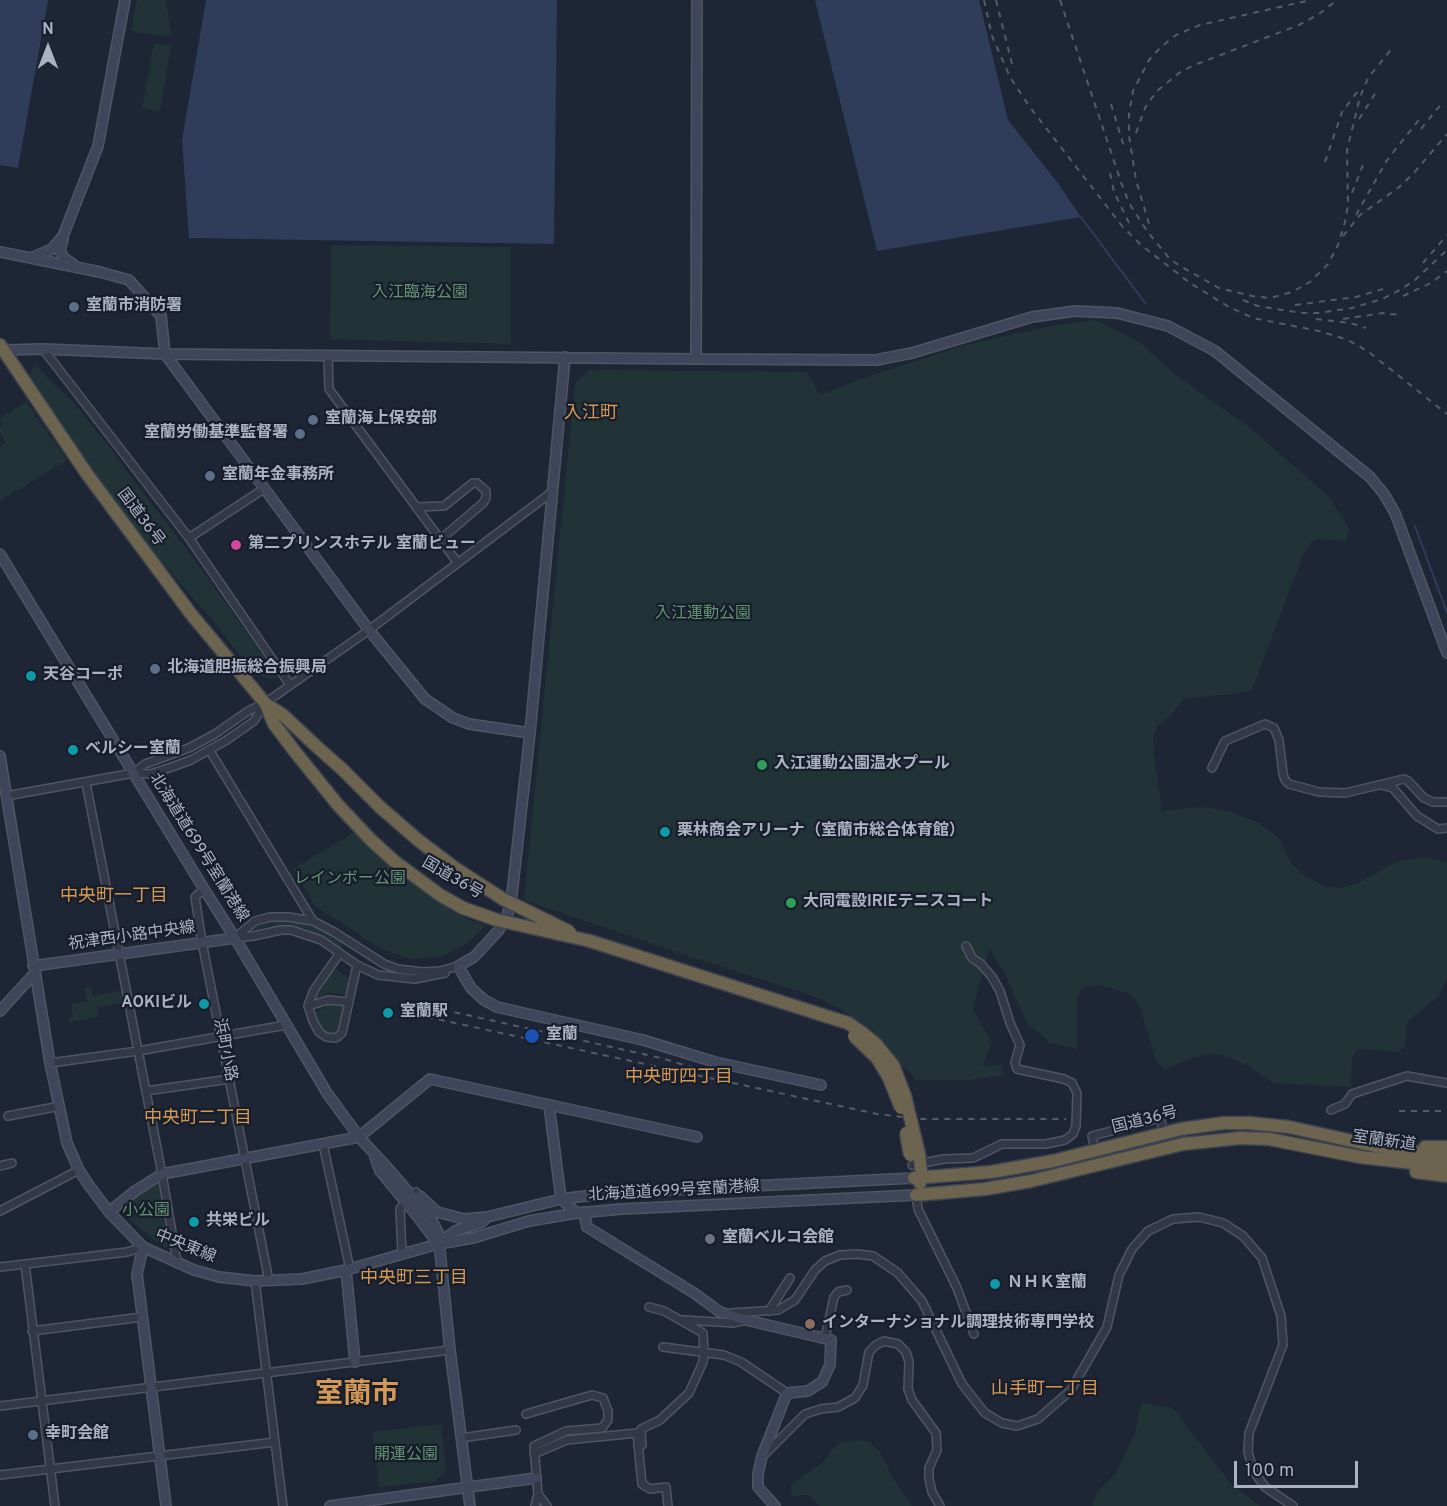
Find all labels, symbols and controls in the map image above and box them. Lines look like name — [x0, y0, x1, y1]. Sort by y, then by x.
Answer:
north arrow — [18, 18, 78, 78]
text: N — [42, 20, 54, 40]
park label: 入江臨海公園 — [372, 284, 468, 304]
place label: 室蘭市消防署 — [86, 297, 182, 317]
marker: 室蘭市消防署 — [67, 300, 81, 314]
district label: 入江町 — [564, 403, 618, 425]
place label: 室蘭海上保安部 — [325, 410, 437, 430]
marker: 室蘭海上保安部 — [306, 413, 320, 427]
place label: 室蘭労働基準監督署 — [144, 424, 288, 444]
marker: 室蘭労働基準監督署 — [293, 427, 307, 441]
place label: 室蘭年金事務所 — [222, 466, 334, 486]
marker: 室蘭年金事務所 — [203, 469, 217, 483]
street label: 国道36号 — [112, 485, 168, 551]
place label: 第二プリンスホテル 室蘭ビュー — [248, 535, 476, 555]
marker: 第二プリンスホテル 室蘭ビュー — [229, 538, 243, 552]
park label: 入江運動公園 — [655, 605, 751, 625]
place label: 北海道胆振総合振興局 — [167, 659, 327, 679]
marker: 北海道胆振総合振興局 — [148, 662, 162, 676]
place label: 天谷コーポ — [43, 666, 123, 686]
marker: 天谷コーポ — [24, 669, 38, 683]
place label: ベルシー室蘭 — [85, 740, 181, 760]
marker: ベルシー室蘭 — [66, 743, 80, 757]
place label: 入江運動公園温水プール — [774, 755, 950, 775]
marker: 入江運動公園温水プール — [755, 758, 769, 772]
street label: 北海道道699号室蘭港線 — [144, 770, 252, 926]
place label: 栗林商会アリーナ（室蘭市総合体育館） — [677, 822, 965, 842]
marker: 栗林商会アリーナ（室蘭市総合体育館） — [658, 825, 672, 839]
street label: 国道36号 — [418, 854, 486, 904]
park label: レインボー公園 — [294, 870, 406, 890]
district label: 中央町一丁目 — [60, 886, 168, 908]
place label: 大同電設IRIEテニスコート — [803, 893, 993, 913]
marker: 大同電設IRIEテニスコート — [784, 896, 798, 910]
street label: 祝津西小路中央線 — [67, 919, 197, 955]
place label: AOKIビル — [121, 994, 192, 1014]
marker: AOKIビル — [197, 997, 211, 1011]
place label: 室蘭駅 — [400, 1003, 448, 1023]
marker: 室蘭駅 — [381, 1006, 395, 1020]
street label: 浜町小路 — [208, 1017, 240, 1083]
place label: 室蘭 — [546, 1026, 578, 1046]
marker: 室蘭 — [523, 1027, 541, 1045]
district label: 中央町四丁目 — [625, 1067, 733, 1089]
street label: 国道36号 — [1110, 1104, 1180, 1138]
district label: 中央町二丁目 — [144, 1108, 252, 1130]
street label: 室蘭新道 — [1351, 1128, 1417, 1156]
street label: 北海道道699号室蘭港線 — [588, 1178, 760, 1206]
park label: 小公園 — [122, 1202, 170, 1222]
place label: 共栄ビル — [206, 1212, 270, 1232]
marker: 共栄ビル — [187, 1215, 201, 1229]
street label: 中央東線 — [152, 1226, 218, 1268]
place label: 室蘭ベルコ会館 — [722, 1229, 834, 1249]
marker: 室蘭ベルコ会館 — [703, 1232, 717, 1246]
district label: 中央町三丁目 — [360, 1268, 468, 1290]
place label: ＮＨＫ室蘭 — [1007, 1274, 1087, 1294]
marker: ＮＨＫ室蘭 — [988, 1277, 1002, 1291]
place label: インターナショナル調理技術専門学校 — [822, 1314, 1094, 1334]
marker: インターナショナル調理技術専門学校 — [803, 1317, 817, 1331]
district label: 室蘭市 — [315, 1379, 399, 1413]
district label: 山手町一丁目 — [991, 1379, 1099, 1401]
place label: 幸町会館 — [45, 1425, 109, 1445]
marker: 幸町会館 — [26, 1428, 40, 1442]
park label: 開運公園 — [374, 1446, 438, 1466]
scale bar — [1237, 1449, 1362, 1487]
text: 100 m — [1245, 1460, 1294, 1483]

